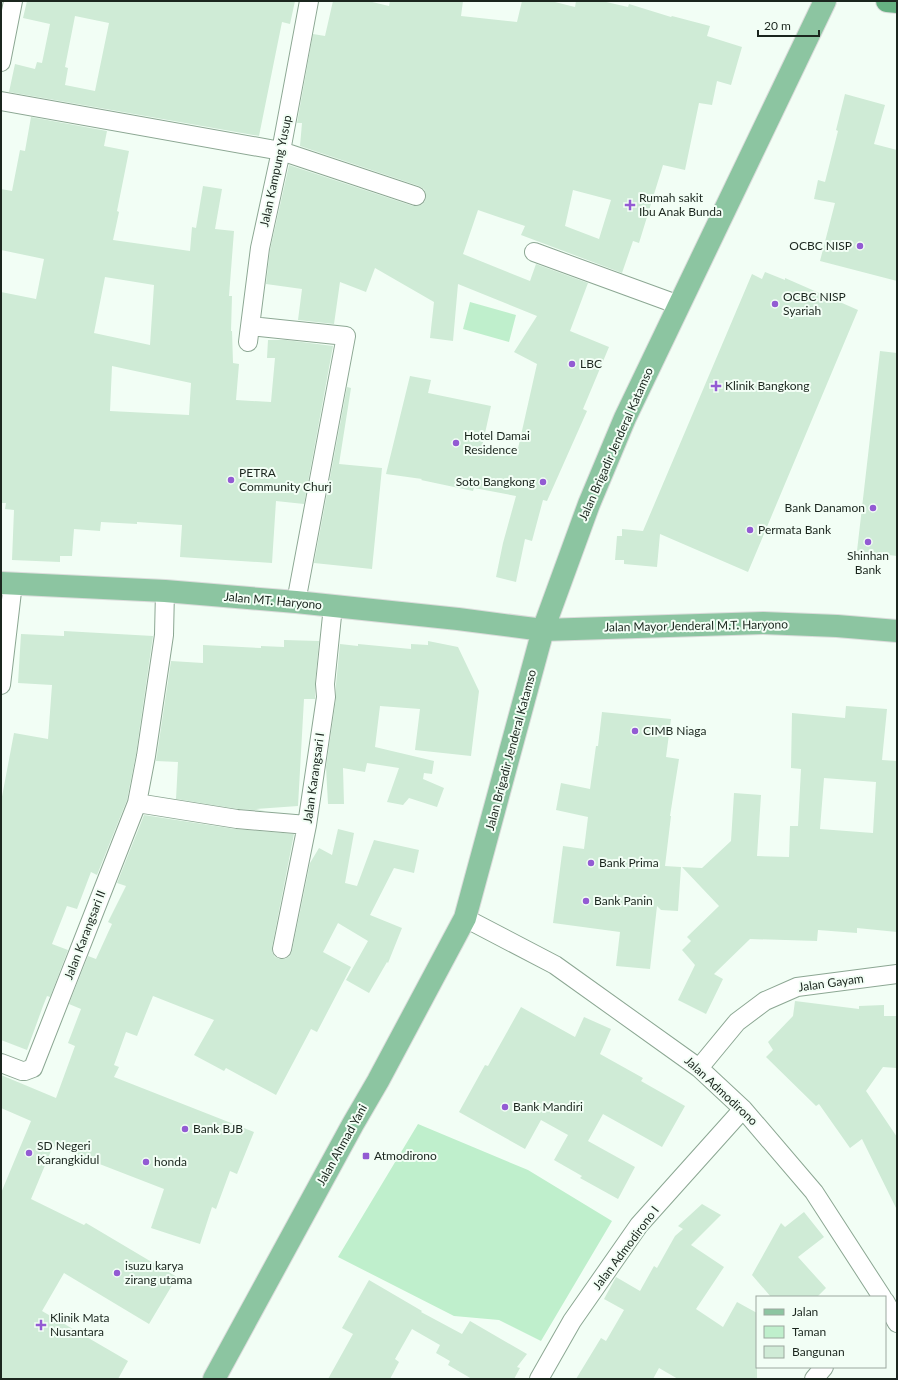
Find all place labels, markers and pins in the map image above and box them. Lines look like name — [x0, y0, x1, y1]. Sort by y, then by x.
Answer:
place label: Rumah sakit Ibu Anak Bunda — [639, 190, 722, 219]
marker: Rumah sakit Ibu Anak Bunda — [624, 199, 636, 211]
place label: OCBC NISP — [789, 238, 852, 253]
marker: OCBC NISP — [855, 241, 865, 251]
place label: OCBC NISP Syariah — [783, 289, 846, 318]
marker: OCBC NISP Syariah — [770, 299, 780, 309]
place label: LBC — [580, 356, 602, 371]
marker: LBC — [567, 359, 577, 369]
place label: Klinik Bangkong — [725, 378, 809, 393]
marker: Klinik Bangkong — [710, 380, 722, 392]
place label: Hotel Damai Residence — [464, 428, 530, 457]
marker: Hotel Damai Residence — [451, 438, 461, 448]
place label: PETRA Community Churj — [239, 465, 332, 494]
place label: Soto Bangkong — [456, 474, 535, 489]
marker: PETRA Community Churj — [226, 475, 236, 485]
marker: Soto Bangkong — [538, 477, 548, 487]
place label: Bank Danamon — [785, 500, 865, 515]
marker: Bank Danamon — [868, 503, 878, 513]
place label: Permata Bank — [758, 522, 832, 537]
marker: Permata Bank — [745, 525, 755, 535]
marker: Shinhan Bank — [863, 537, 873, 547]
place label: Shinhan Bank — [847, 548, 889, 577]
place label: CIMB Niaga — [643, 723, 707, 738]
marker: CIMB Niaga — [630, 726, 640, 736]
place label: Bank Prima — [599, 855, 659, 870]
marker: Bank Prima — [586, 858, 596, 868]
place label: Bank Panin — [594, 893, 653, 908]
marker: Bank Panin — [581, 896, 591, 906]
place label: Bank Mandiri — [513, 1099, 583, 1114]
marker: Bank Mandiri — [500, 1102, 510, 1112]
place label: Bank BJB — [193, 1121, 243, 1136]
marker: Bank BJB — [180, 1124, 190, 1134]
place label: SD Negeri Karangkidul — [37, 1138, 99, 1167]
marker: SD Negeri Karangkidul — [24, 1148, 34, 1158]
place label: Atmodirono — [374, 1148, 437, 1163]
marker: Atmodirono — [361, 1151, 371, 1161]
place label: honda — [154, 1154, 187, 1169]
marker: honda — [141, 1157, 151, 1167]
place label: isuzu karya zirang utama — [125, 1258, 192, 1287]
marker: isuzu karya zirang utama — [112, 1268, 122, 1278]
place label: Klinik Mata Nusantara — [50, 1310, 110, 1339]
marker: Klinik Mata Nusantara — [35, 1319, 47, 1331]

